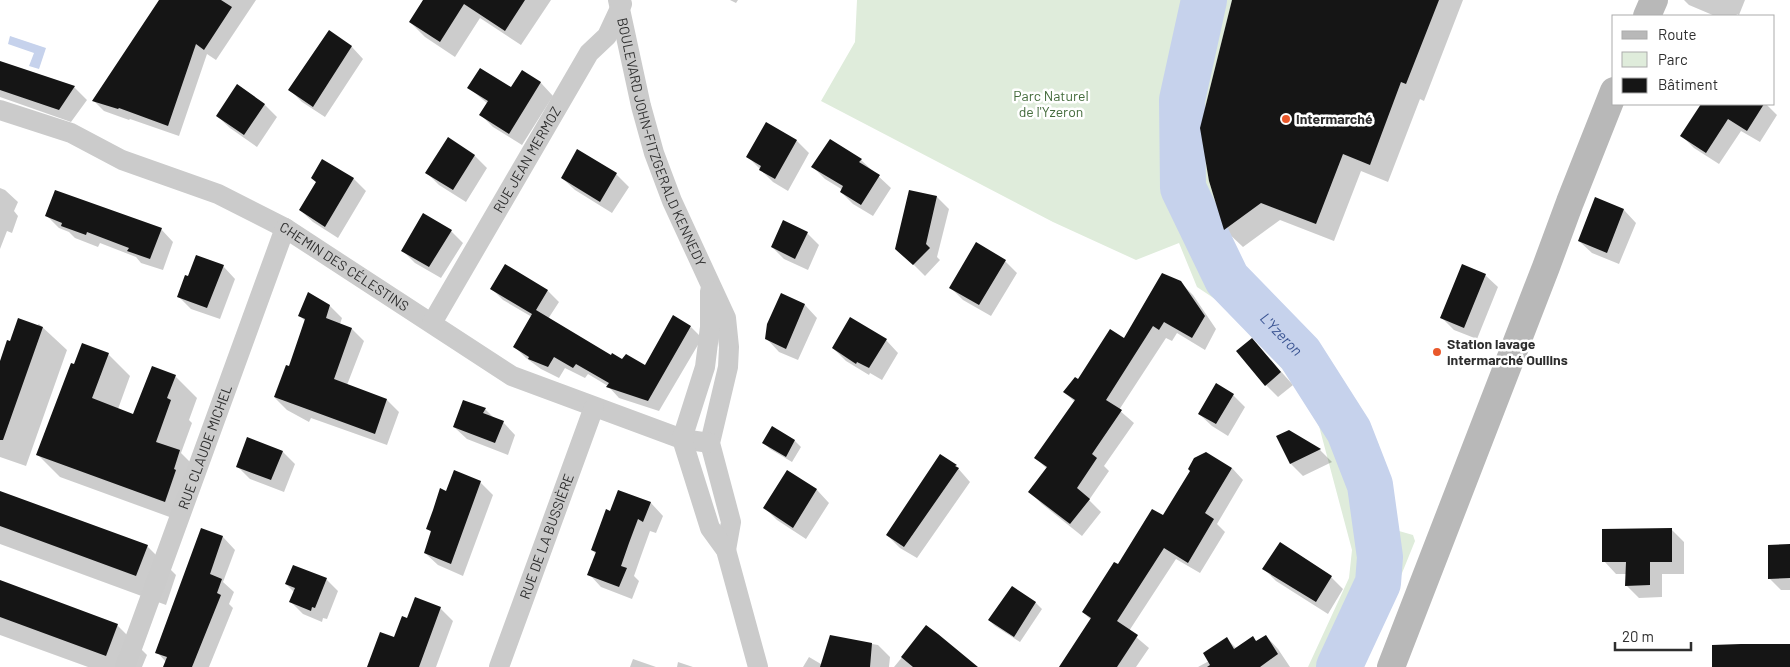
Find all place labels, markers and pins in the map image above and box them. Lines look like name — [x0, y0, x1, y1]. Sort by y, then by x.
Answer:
place label: Intermarché — [1296, 110, 1373, 127]
marker: Intermarché — [1280, 113, 1292, 125]
place label: Station lavage intermarché Oullins — [1447, 335, 1568, 368]
marker: Station lavage intermarché Oullins — [1431, 346, 1443, 358]

